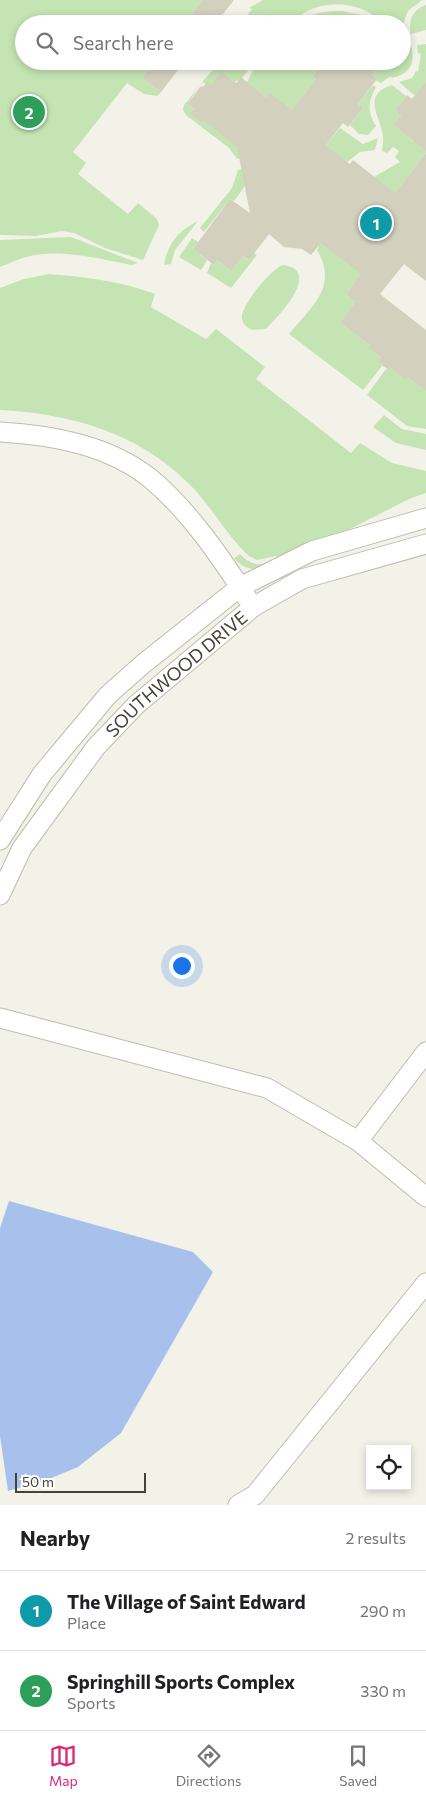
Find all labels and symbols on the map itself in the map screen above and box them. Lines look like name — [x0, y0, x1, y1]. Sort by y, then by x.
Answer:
pin: 2 — [13, 93, 45, 131]
pin: 1 — [360, 204, 392, 242]
street label: SOUTHWOOD DRIVE — [101, 606, 251, 741]
your location — [169, 953, 195, 979]
scale bar — [15, 1470, 146, 1493]

